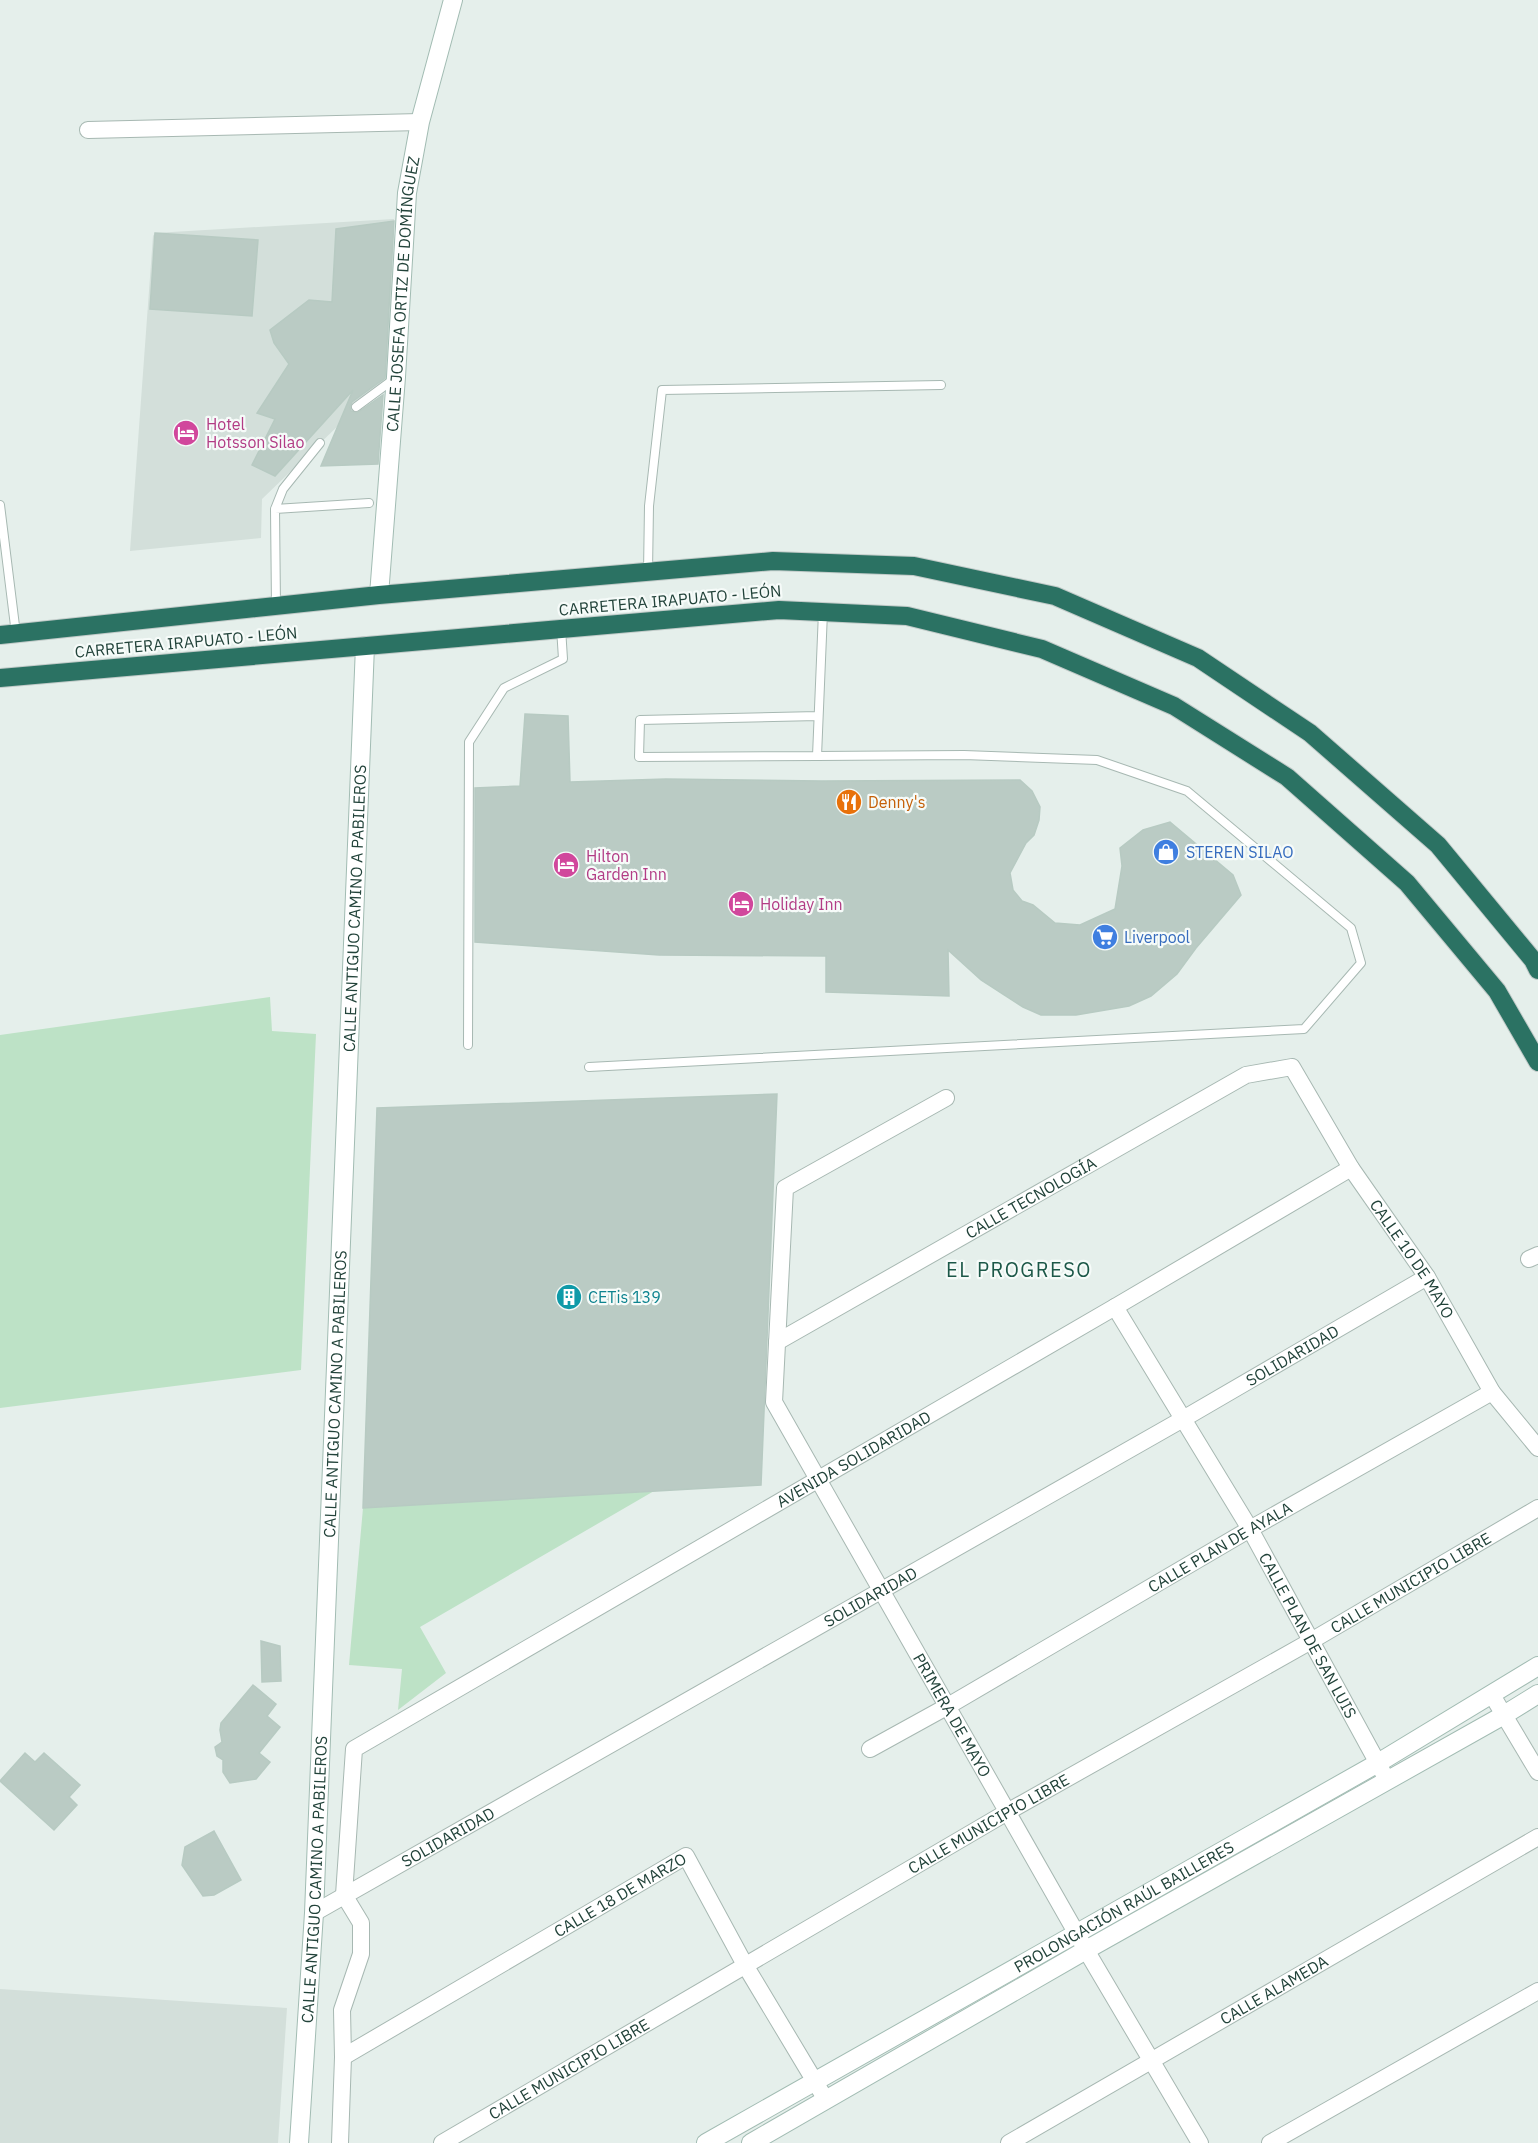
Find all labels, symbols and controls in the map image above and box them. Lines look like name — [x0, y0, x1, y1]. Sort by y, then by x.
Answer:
street label: CALLE JOSEFA ORTIZ DE DOMÍNGUEZ — [382, 154, 424, 433]
place label: Hotel Hotsson Silao — [206, 414, 304, 452]
hotel icon: Hotel Hotsson Silao — [171, 418, 201, 448]
street label: CARRETERA IRAPUATO - LEÓN — [558, 579, 782, 620]
street label: CARRETERA IRAPUATO - LEÓN — [74, 621, 298, 662]
street label: CALLE ANTIGUO CAMINO A PABILEROS — [339, 764, 370, 1052]
restaurant icon: Denny's — [834, 787, 864, 817]
place label: Denny's — [868, 792, 926, 812]
shop icon: STEREN SILAO — [1151, 837, 1181, 867]
place label: STEREN SILAO — [1186, 842, 1294, 862]
place label: Hilton Garden Inn — [586, 846, 667, 884]
hotel icon: Hilton Garden Inn — [551, 850, 581, 880]
hotel icon: Holiday Inn — [726, 889, 756, 919]
place label: Holiday Inn — [760, 894, 843, 914]
supermarket icon: Liverpool — [1090, 922, 1120, 952]
place label: Liverpool — [1124, 927, 1190, 947]
street label: CALLE TECNOLOGÍA — [962, 1152, 1100, 1243]
street label: CALLE 10 DE MAYO — [1366, 1195, 1458, 1322]
street label: CALLE ANTIGUO CAMINO A PABILEROS — [319, 1250, 351, 1538]
district label: EL PROGRESO — [946, 1256, 1092, 1283]
building icon: CETis 139 — [554, 1282, 584, 1312]
place label: CETis 139 — [588, 1287, 661, 1307]
street label: SOLIDARIDAD — [1242, 1321, 1342, 1390]
street label: AVENIDA SOLIDARIDAD — [773, 1406, 934, 1511]
street label: CALLE PLAN DE AYALA — [1144, 1497, 1296, 1597]
street label: CALLE MUNICIPIO LIBRE — [1327, 1528, 1495, 1638]
street label: CALLE PLAN DE SAN LUIS — [1255, 1549, 1361, 1722]
street label: SOLIDARIDAD — [820, 1562, 921, 1631]
street label: PRIMERA DE MAYO — [909, 1649, 995, 1781]
street label: CALLE ANTIGUO CAMINO A PABILEROS — [297, 1735, 331, 2024]
street label: CALLE MUNICIPIO LIBRE — [904, 1769, 1073, 1878]
street label: SOLIDARIDAD — [398, 1802, 498, 1871]
street label: PROLONGACIÓN RAÚL BAILLERES — [1010, 1837, 1237, 1977]
street label: CALLE 18 DE MARZO — [550, 1848, 690, 1941]
street label: CALLE ALAMEDA — [1216, 1951, 1331, 2029]
street label: CALLE MUNICIPIO LIBRE — [485, 2014, 653, 2124]

